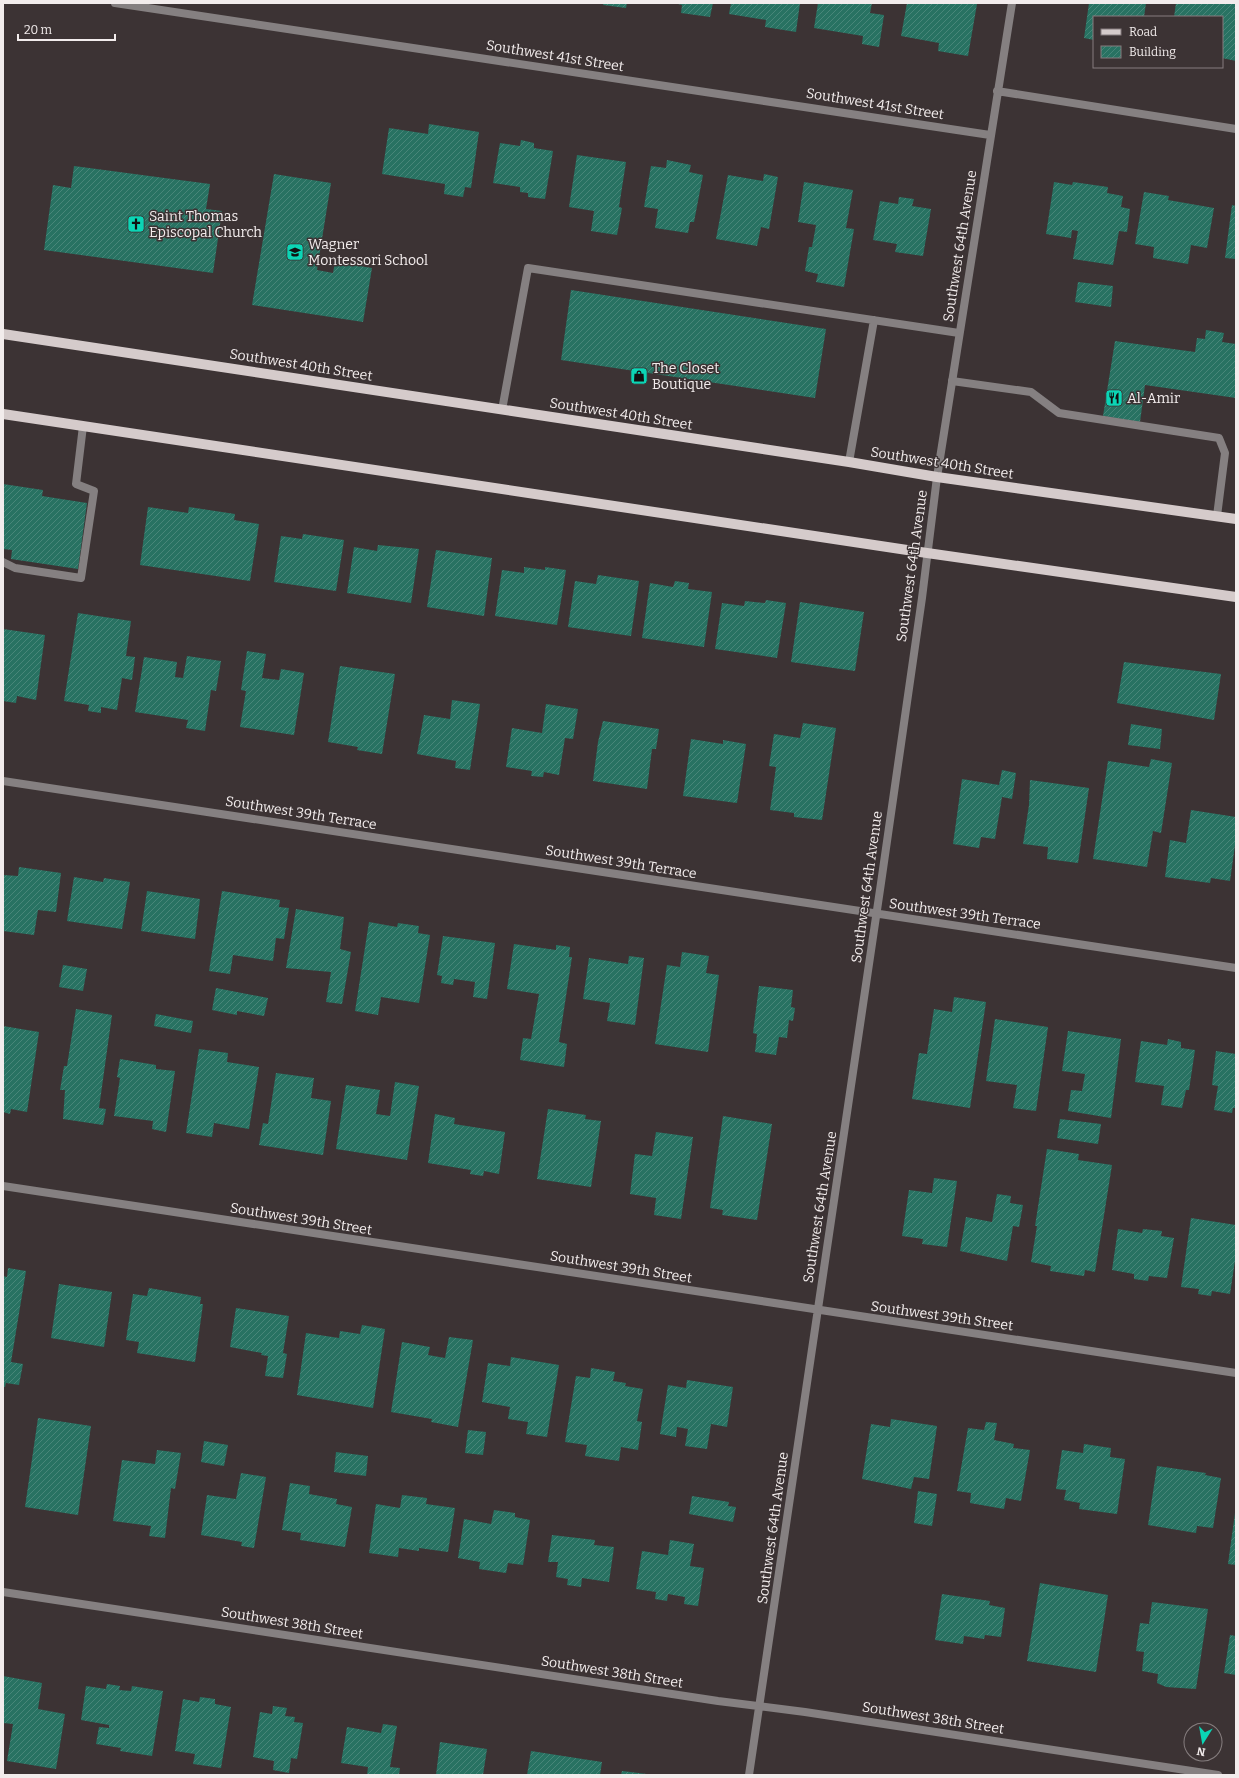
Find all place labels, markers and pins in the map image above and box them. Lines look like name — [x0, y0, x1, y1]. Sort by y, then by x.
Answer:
place label: Saint Thomas Episcopal Church — [149, 208, 262, 241]
church icon: Saint Thomas Episcopal Church — [126, 214, 146, 234]
place label: Wagner Montessori School — [308, 236, 428, 269]
school or university icon: Wagner Montessori School — [285, 242, 305, 262]
place label: The Closet Boutique — [652, 360, 719, 393]
shop icon: The Closet Boutique — [629, 366, 649, 386]
restaurant icon: Al-Amir — [1104, 388, 1124, 408]
place label: Al-Amir — [1127, 390, 1180, 407]

